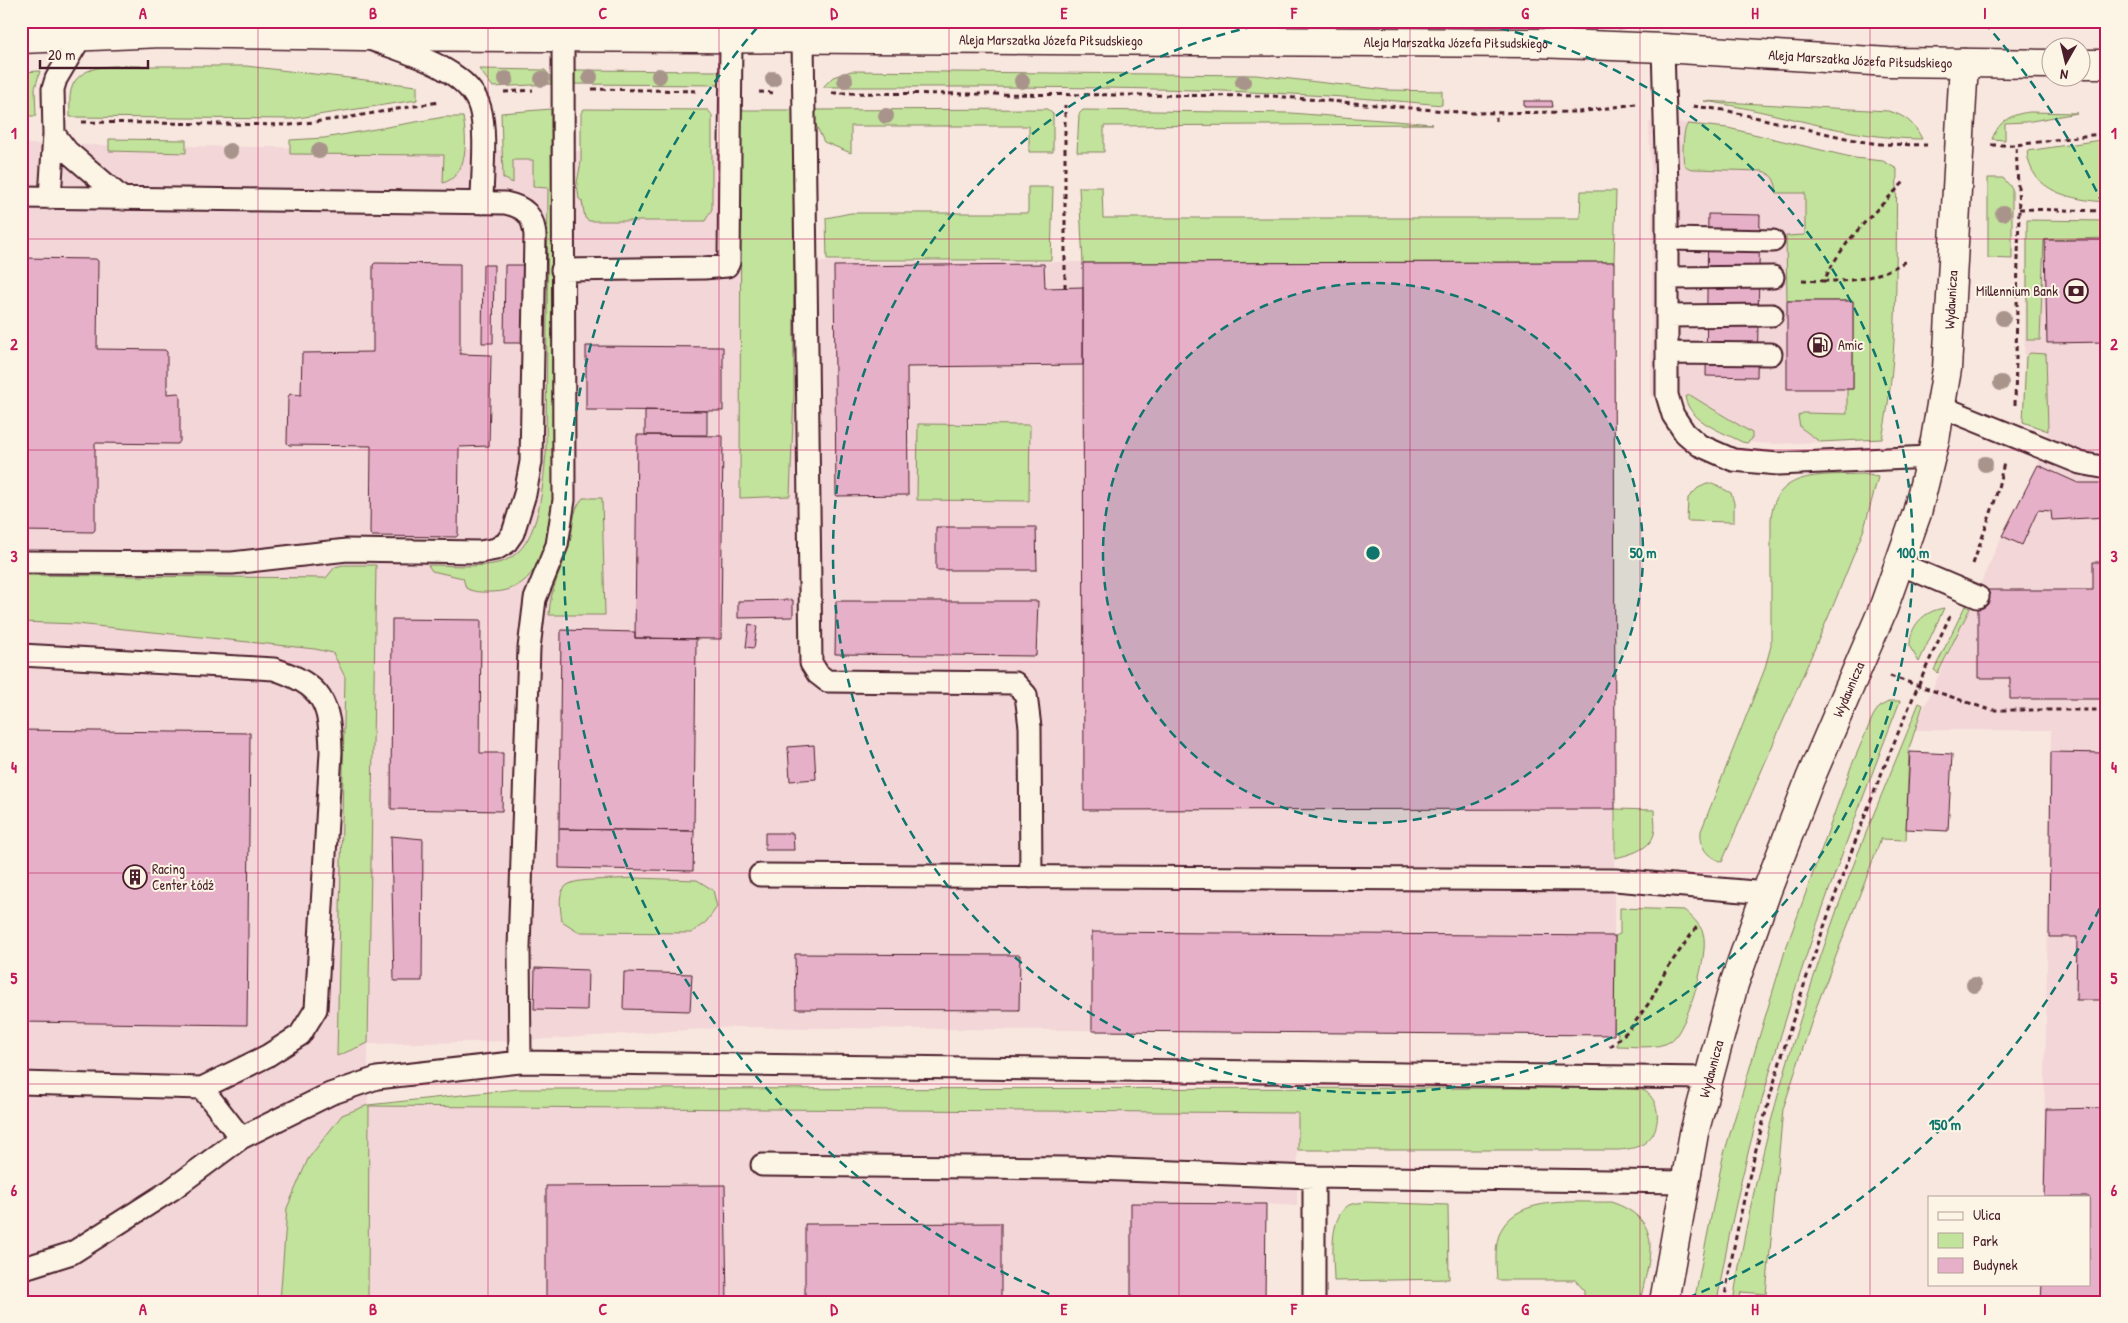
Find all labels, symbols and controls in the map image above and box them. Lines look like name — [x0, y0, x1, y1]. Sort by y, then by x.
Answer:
text: A — [139, 2, 147, 24]
text: B — [369, 2, 377, 24]
text: C — [599, 2, 608, 24]
text: D — [830, 2, 838, 24]
text: E — [1060, 2, 1068, 24]
text: F — [1290, 2, 1298, 24]
text: G — [1521, 2, 1529, 24]
text: H — [1751, 2, 1759, 24]
text: I — [1983, 2, 1987, 24]
street label: Aleja Marszałka Józefa Piłsudskiego — [959, 30, 1143, 51]
street label: Aleja Marszałka Józefa Piłsudskiego — [1364, 32, 1548, 53]
scale bar — [40, 38, 148, 70]
north arrow — [2040, 38, 2090, 88]
text: 20 m — [48, 44, 75, 65]
street label: Aleja Marszałka Józefa Piłsudskiego — [1768, 45, 1953, 73]
text: N — [2059, 65, 2069, 85]
text: 1 — [11, 122, 17, 144]
text: 1 — [2111, 122, 2117, 144]
street label: Wydawnicza — [1939, 270, 1961, 329]
bank icon: Millennium Bank — [2063, 278, 2089, 304]
place label: Millennium Bank — [1976, 281, 2058, 300]
fuel station icon: Amic — [1807, 332, 1833, 358]
text: 2 — [10, 333, 18, 355]
text: 2 — [2110, 333, 2118, 355]
place label: Amic — [1838, 335, 1863, 354]
text: 50 m — [1630, 542, 1656, 563]
text: 100 m — [1897, 542, 1929, 563]
centre of rings — [1364, 544, 1382, 562]
text: 3 — [10, 545, 18, 567]
text: 3 — [2110, 545, 2118, 567]
street label: Wydawnicza — [1828, 658, 1868, 720]
text: 4 — [11, 756, 17, 778]
text: 4 — [2111, 756, 2117, 778]
place label: Racing Center Łódź — [152, 859, 214, 894]
building icon: Racing Center Łódź — [122, 864, 148, 890]
text: 5 — [11, 967, 18, 989]
text: 5 — [2111, 967, 2118, 989]
street label: Wydawnicza — [1694, 1038, 1728, 1099]
text: 150 m — [1929, 1114, 1961, 1135]
text: 6 — [11, 1179, 18, 1201]
text: 6 — [2111, 1179, 2118, 1201]
legend — [1928, 1196, 2090, 1286]
text: Ulica — [1973, 1204, 2000, 1225]
text: Park — [1973, 1230, 1998, 1251]
text: Budynek — [1973, 1254, 2018, 1275]
text: A — [139, 1298, 147, 1320]
text: B — [369, 1298, 377, 1320]
text: C — [599, 1298, 608, 1320]
text: D — [830, 1298, 838, 1320]
text: E — [1060, 1298, 1068, 1320]
text: F — [1290, 1298, 1298, 1320]
text: G — [1521, 1298, 1529, 1320]
text: H — [1751, 1298, 1759, 1320]
text: I — [1983, 1298, 1987, 1320]

